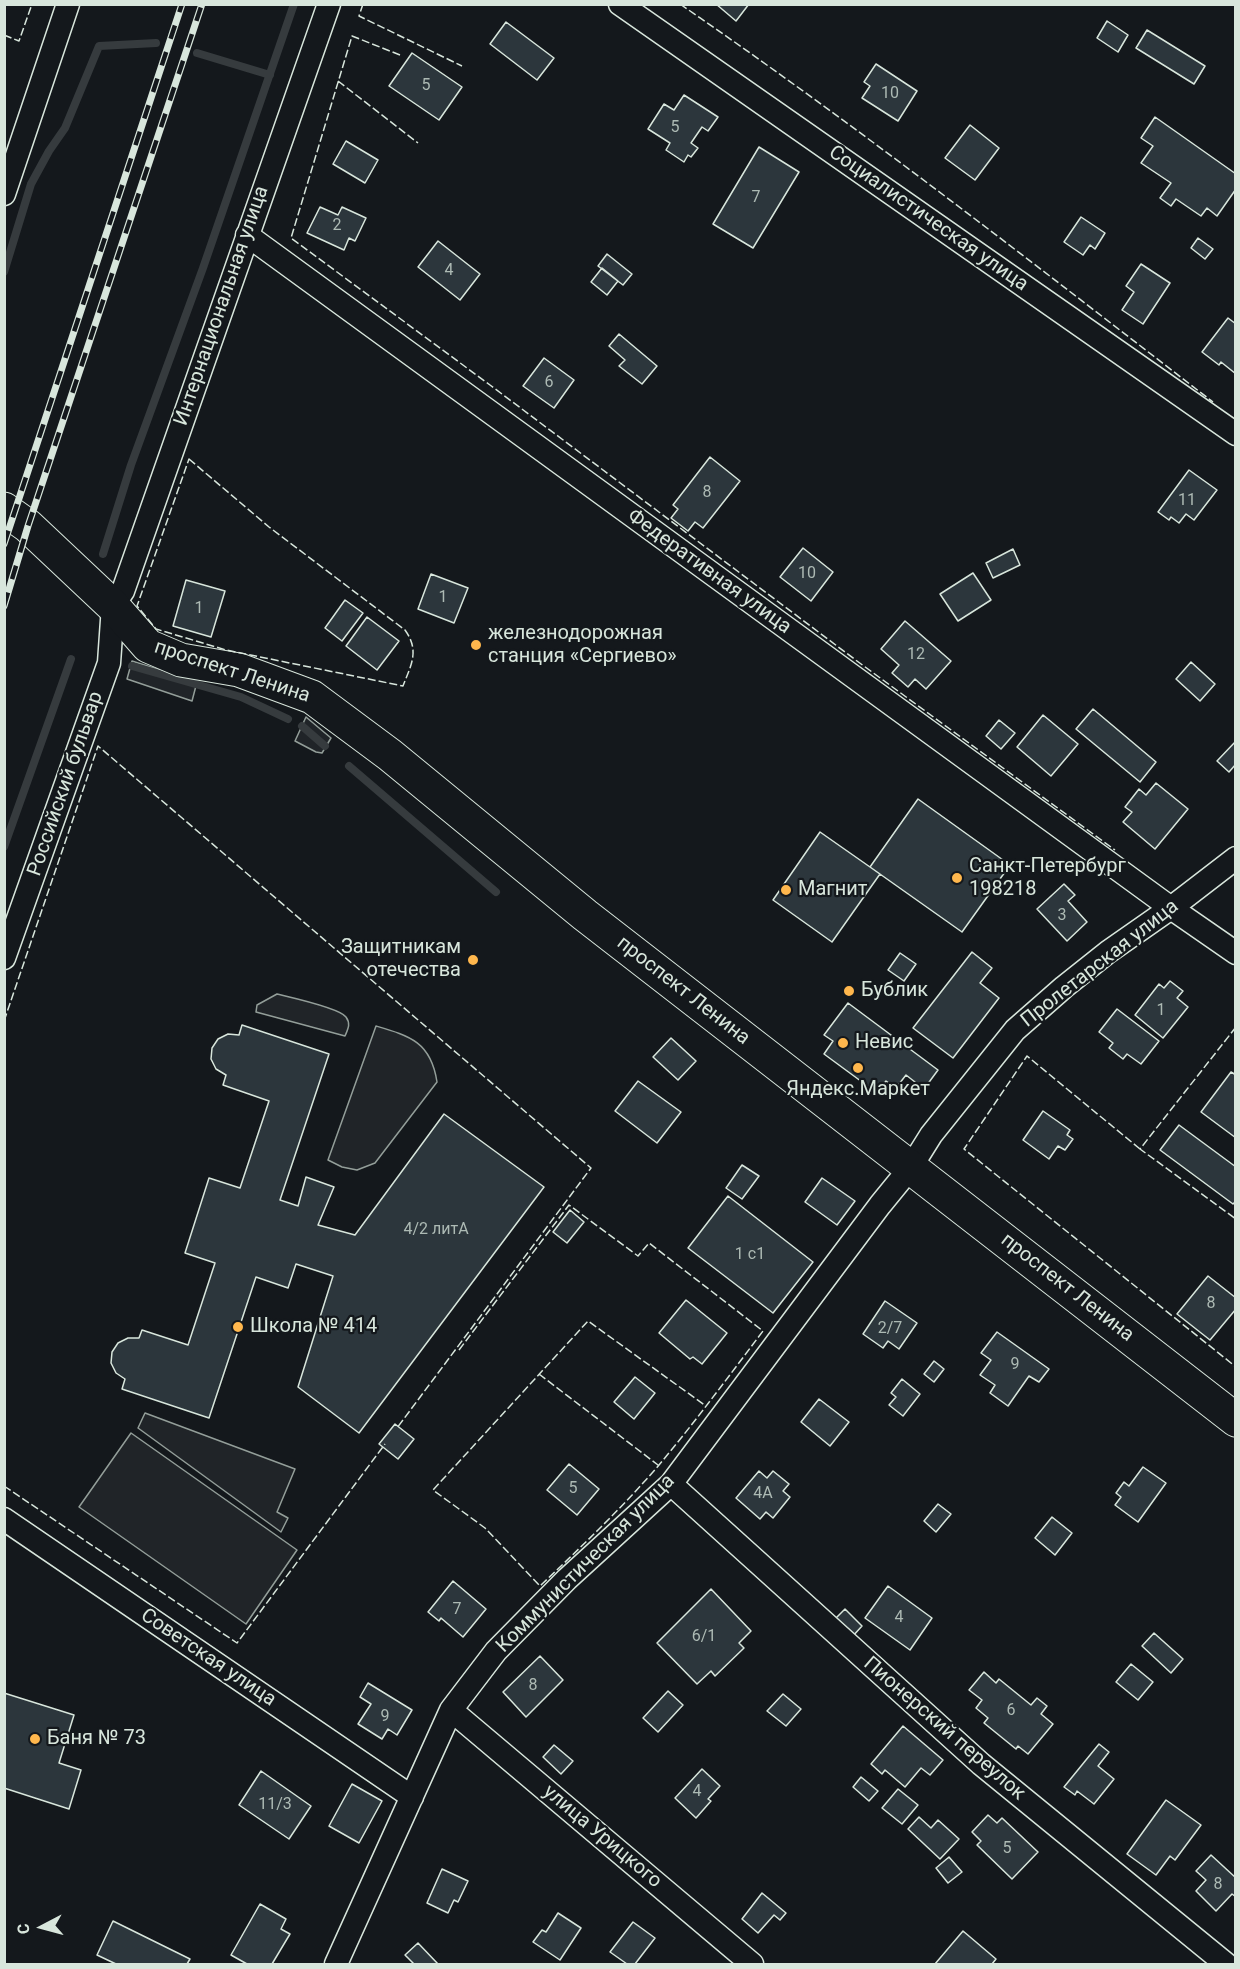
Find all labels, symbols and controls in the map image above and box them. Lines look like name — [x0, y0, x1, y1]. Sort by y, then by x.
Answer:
house number: 5 — [422, 76, 430, 96]
house number: 10 — [881, 84, 899, 104]
house number: 5 — [671, 118, 679, 138]
street label: Социалистическая улица — [824, 141, 1032, 297]
street label: Интернациональная улица — [170, 183, 274, 429]
house number: 7 — [752, 188, 760, 208]
house number: 2 — [333, 216, 341, 236]
house number: 4 — [445, 261, 453, 281]
house number: 6 — [545, 373, 553, 393]
house number: 8 — [703, 483, 711, 503]
house number: 11 — [1178, 491, 1196, 511]
street label: Федеративная улица — [622, 505, 796, 639]
house number: 10 — [798, 564, 816, 584]
house number: 1 — [439, 588, 447, 608]
house number: 1 — [195, 599, 203, 619]
place label: железнодорожная станция «Сергиево» — [488, 622, 677, 669]
street label: проспект Ленина — [151, 635, 313, 709]
marker: железнодорожная станция «Сергиево» — [469, 638, 483, 652]
house number: 12 — [907, 645, 925, 665]
street label: Российский бульвар — [23, 689, 109, 879]
place label: Санкт-Петербург 198218 — [969, 855, 1126, 902]
marker: Санкт-Петербург 198218 — [950, 871, 964, 885]
place label: Магнит — [798, 878, 867, 902]
marker: Магнит — [779, 883, 793, 897]
street label: Пролетарская улица — [1016, 895, 1184, 1033]
house number: 3 — [1058, 906, 1066, 926]
street label: проспект Ленина — [612, 932, 754, 1050]
place label: Защитникам отечества — [341, 936, 461, 983]
marker: Защитникам отечества — [466, 953, 480, 967]
place label: Бублик — [861, 979, 928, 1003]
marker: Бублик — [842, 984, 856, 998]
house number: 1 — [1157, 1001, 1165, 1021]
place label: Невис — [855, 1031, 913, 1055]
marker: Невис — [836, 1036, 850, 1050]
marker: Яндекс.Маркет — [851, 1061, 865, 1075]
place label: Яндекс.Маркет — [786, 1078, 930, 1102]
house number: 4/2 литА — [403, 1220, 469, 1240]
street label: проспект Ленина — [996, 1229, 1138, 1347]
house number: 1 с1 — [735, 1245, 765, 1265]
house number: 8 — [1207, 1294, 1215, 1314]
place label: Школа № 414 — [250, 1315, 377, 1339]
house number: 2/7 — [878, 1319, 902, 1339]
marker: Школа № 414 — [231, 1320, 245, 1334]
house number: 9 — [1011, 1355, 1019, 1375]
street label: Коммунистическая улица — [492, 1470, 680, 1658]
house number: 5 — [569, 1479, 577, 1499]
house number: 4А — [753, 1484, 773, 1504]
house number: 7 — [453, 1600, 461, 1620]
street label: Советская улица — [136, 1604, 280, 1712]
house number: 4 — [895, 1608, 903, 1628]
house number: 6/1 — [692, 1627, 716, 1647]
street label: Пионерский переулок — [858, 1652, 1030, 1806]
house number: 8 — [529, 1676, 537, 1696]
house number: 6 — [1007, 1701, 1015, 1721]
house number: 9 — [381, 1707, 389, 1727]
place label: Баня № 73 — [47, 1727, 146, 1751]
marker: Баня № 73 — [28, 1732, 42, 1746]
street label: улица Урицкого — [538, 1780, 666, 1894]
house number: 4 — [693, 1782, 701, 1802]
house number: 11/3 — [258, 1795, 292, 1815]
house number: 5 — [1003, 1839, 1011, 1859]
house number: 8 — [1214, 1875, 1222, 1895]
north arrow — [12, 1897, 72, 1957]
text: С — [14, 1923, 34, 1935]

